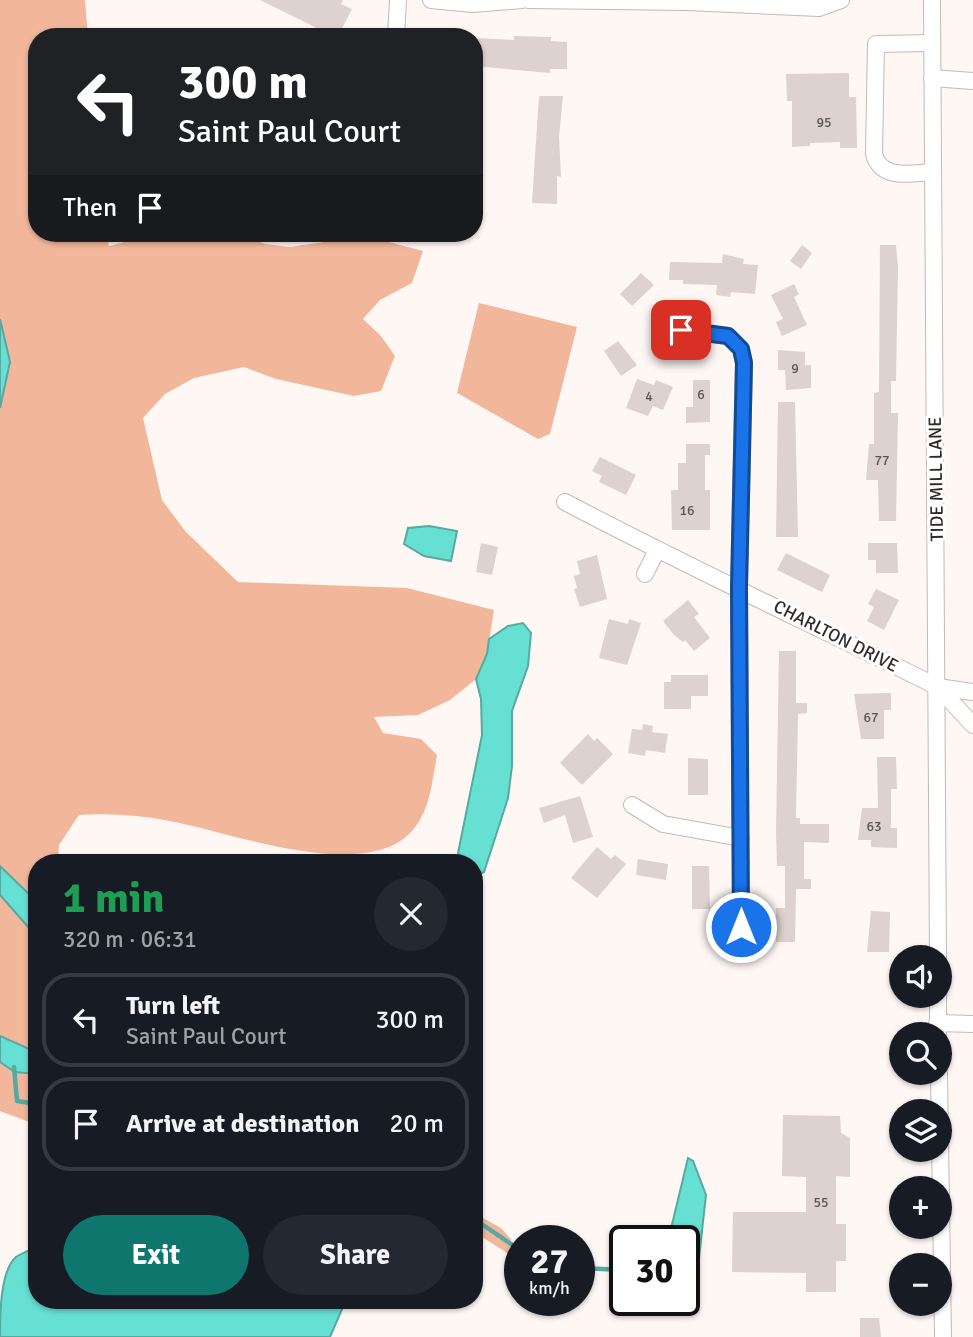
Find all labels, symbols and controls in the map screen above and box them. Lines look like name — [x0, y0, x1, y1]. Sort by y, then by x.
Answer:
text: 300 m — [178, 52, 308, 112]
icon: left — [63, 56, 154, 147]
text: Saint Paul Court — [178, 112, 401, 151]
house number: 95 — [816, 114, 832, 131]
icon: arrive — [131, 189, 169, 227]
text: Then — [63, 192, 117, 224]
pin — [651, 300, 711, 360]
icon: arrive — [662, 311, 700, 349]
house number: 9 — [791, 360, 799, 377]
house number: 6 — [697, 386, 705, 403]
house number: 4 — [645, 388, 653, 405]
street label: TIDE MILL LANE — [924, 416, 948, 542]
house number: 77 — [874, 452, 890, 469]
house number: 16 — [679, 502, 695, 519]
street label: CHARLTON DRIVE — [770, 595, 902, 677]
house number: 67 — [863, 709, 879, 726]
house number: 63 — [866, 818, 882, 835]
text: 1 min — [63, 873, 164, 924]
button: close — [374, 877, 448, 951]
position arrow — [704, 890, 778, 964]
text: 320 m · 06:31 — [63, 925, 197, 954]
map controls — [889, 945, 952, 1316]
button: sound — [889, 945, 952, 1008]
text: Turn left — [126, 990, 220, 1022]
icon: left — [67, 1001, 105, 1039]
text: 300 m — [375, 1004, 444, 1036]
text: Saint Paul Court — [126, 1022, 286, 1051]
button: search — [889, 1022, 952, 1085]
button: layers — [889, 1099, 952, 1162]
icon: arrive — [67, 1105, 105, 1143]
text: Arrive at destination — [126, 1108, 359, 1140]
text: 20 m — [389, 1108, 444, 1140]
button: + — [889, 1176, 952, 1239]
house number: 55 — [813, 1194, 829, 1211]
button: Exit — [63, 1215, 249, 1295]
button: Share — [263, 1215, 448, 1295]
speed limit sign: 30 — [609, 1225, 700, 1316]
text: 27 — [531, 1240, 568, 1283]
button: − — [889, 1253, 952, 1316]
text: km/h — [529, 1277, 570, 1299]

